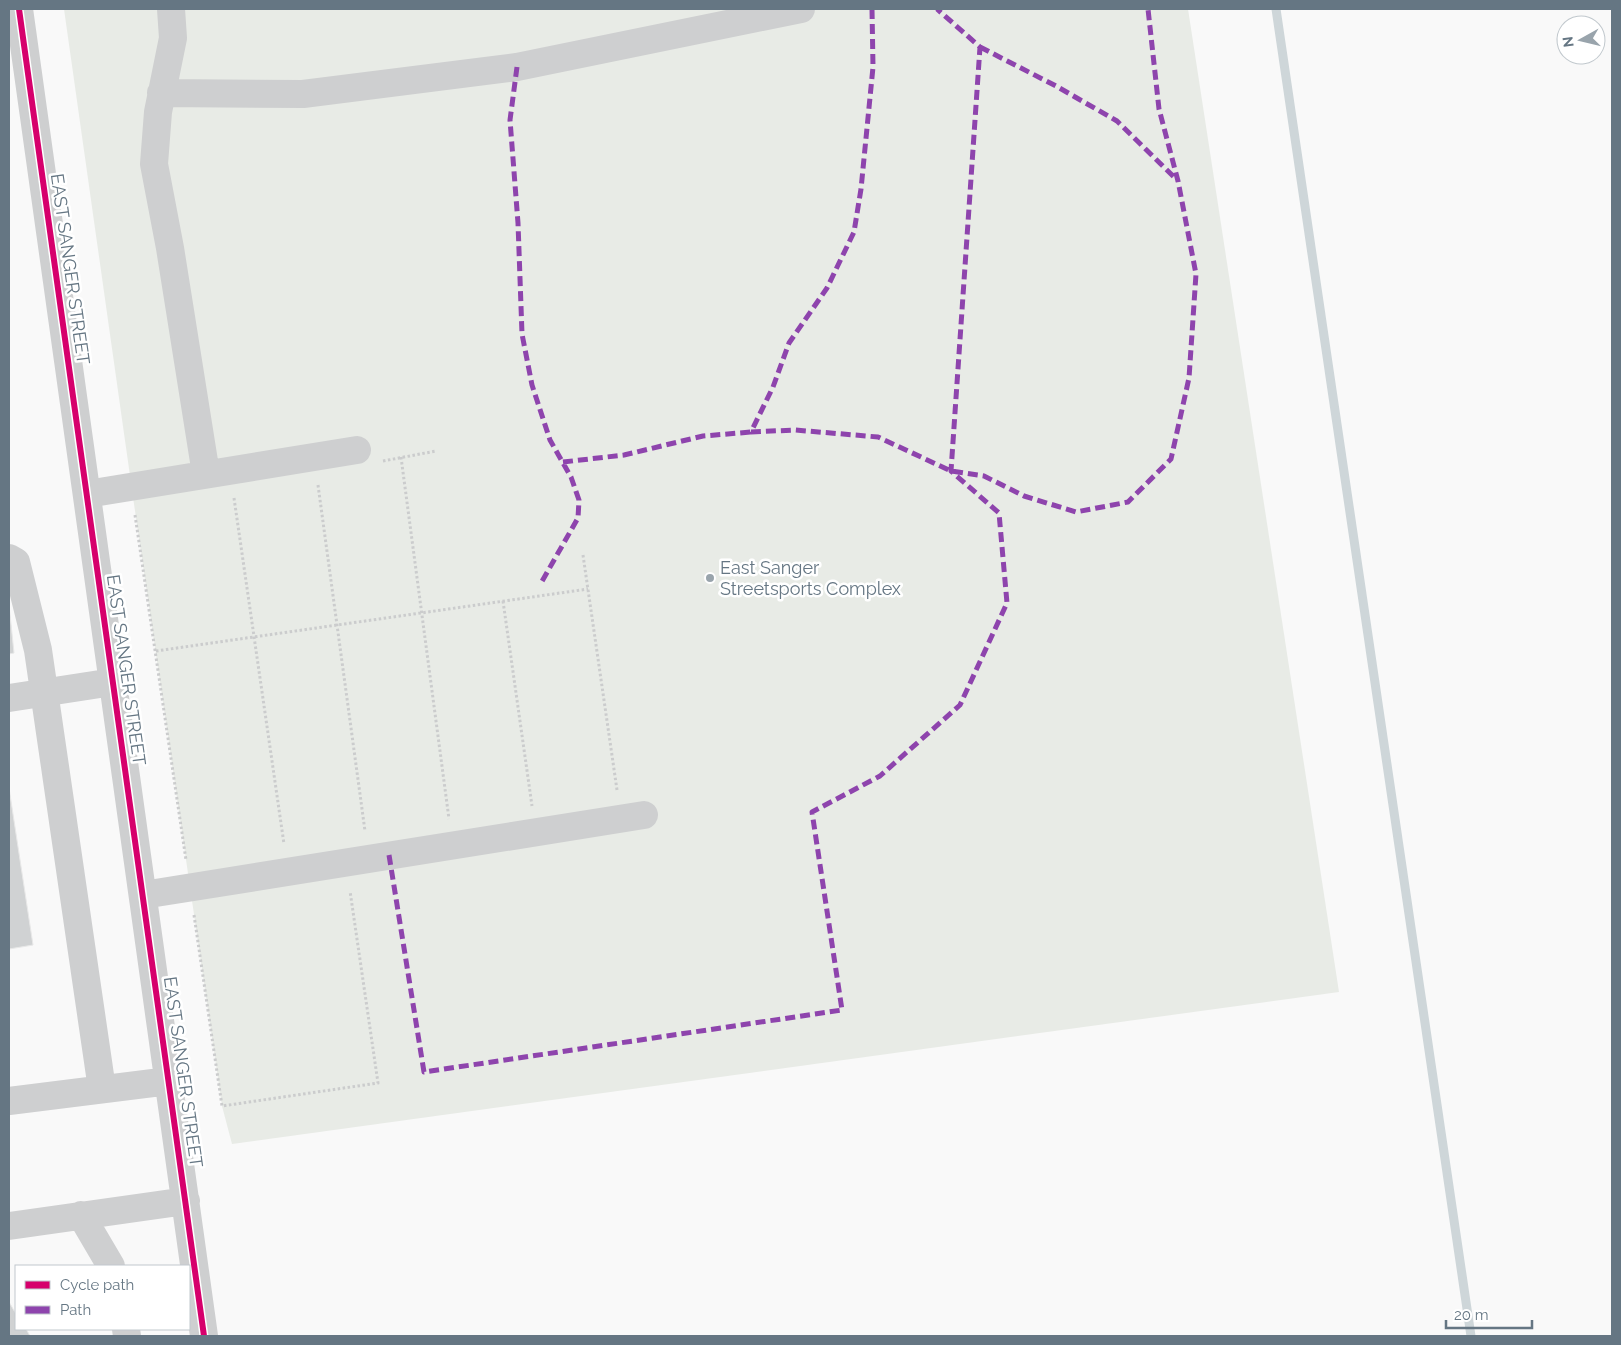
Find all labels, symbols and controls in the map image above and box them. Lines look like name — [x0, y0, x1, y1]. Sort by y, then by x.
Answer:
north arrow — [1556, 15, 1606, 65]
text: N — [1559, 35, 1577, 48]
street label: EAST SANGER STREET — [47, 172, 94, 366]
place label: East Sanger Streetsports Complex — [720, 557, 901, 599]
marker: East Sanger Streetsports Complex — [704, 572, 716, 584]
street label: EAST SANGER STREET — [103, 573, 150, 767]
street label: EAST SANGER STREET — [160, 975, 207, 1169]
legend — [15, 1265, 190, 1330]
text: Cycle path — [60, 1276, 134, 1294]
scale bar — [1446, 1298, 1532, 1330]
text: Path — [60, 1301, 91, 1319]
text: 20 m — [1454, 1306, 1489, 1324]

